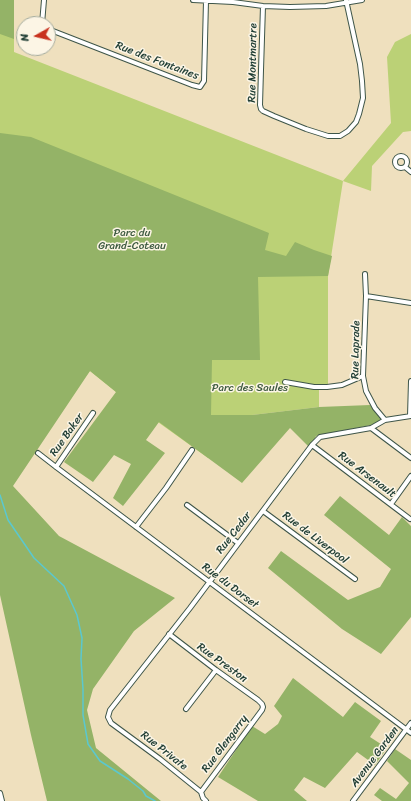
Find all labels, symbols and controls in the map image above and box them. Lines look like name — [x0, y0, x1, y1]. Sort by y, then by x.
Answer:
north arrow — [16, 16, 56, 56]
street label: Rue Montmartre — [246, 23, 260, 103]
text: N — [15, 33, 35, 43]
street label: Rue des Fontaines — [114, 39, 200, 83]
park label: Parc du Grand-Coteau — [98, 226, 166, 252]
street label: Rue Laprade — [349, 321, 363, 379]
park label: Parc des Saules — [212, 381, 288, 395]
street label: Rue Baker — [47, 411, 87, 459]
street label: Rue Arsenault — [336, 449, 398, 501]
street label: Rue Cedar — [214, 509, 254, 557]
street label: Rue de Liverpool — [280, 509, 350, 567]
street label: Rue du Dorset — [199, 560, 261, 612]
street label: Rue Preston — [194, 640, 250, 686]
street label: Rue Glengarry — [199, 713, 251, 775]
street label: Avenue Garden — [348, 724, 402, 790]
street label: Rue Private — [138, 729, 190, 773]

